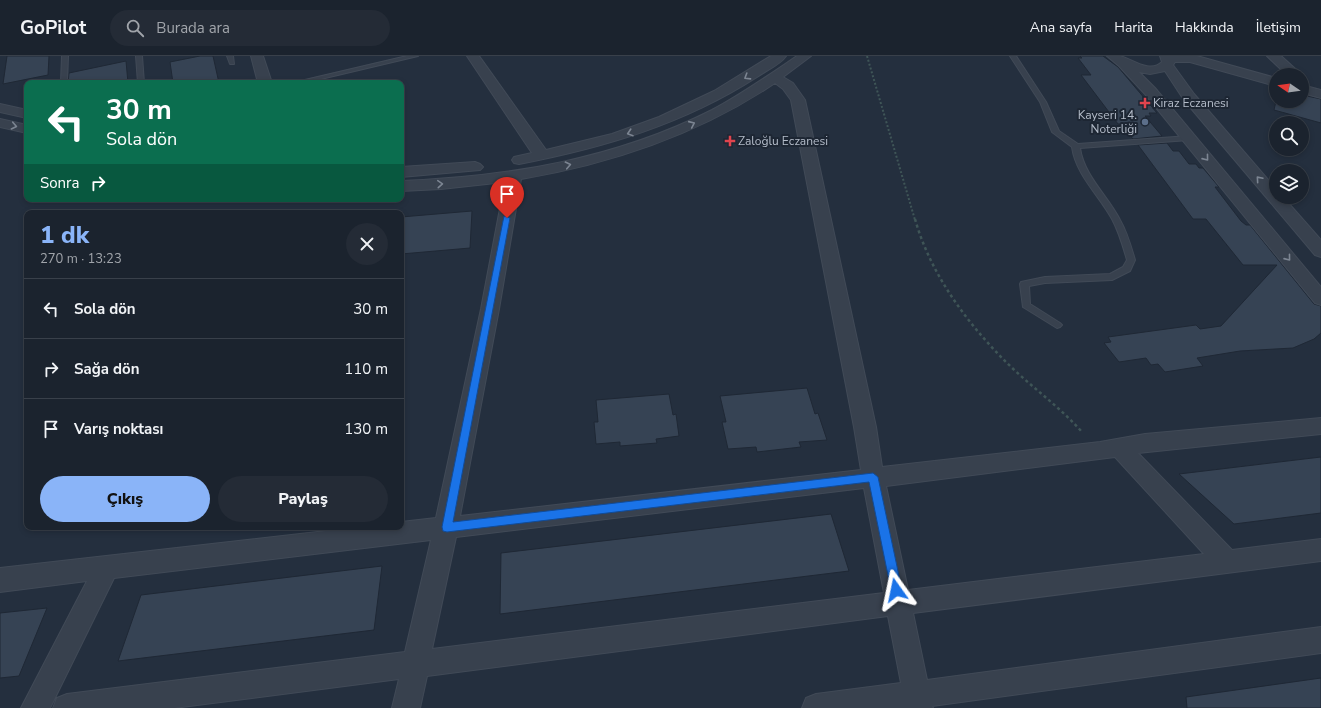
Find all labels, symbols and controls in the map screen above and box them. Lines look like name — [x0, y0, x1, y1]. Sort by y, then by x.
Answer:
search box — [110, 10, 390, 46]
text: GoPilot — [20, 15, 86, 41]
icon: search — [124, 17, 146, 39]
text: Burada ara — [156, 18, 230, 38]
text: Ana sayfa — [1030, 18, 1092, 37]
text: Harita — [1114, 18, 1153, 37]
text: Hakkında — [1175, 18, 1234, 37]
text: İletişim — [1256, 18, 1301, 37]
north arrow — [1269, 68, 1309, 108]
map controls — [1269, 68, 1309, 204]
one-way arrow — [744, 72, 751, 79]
text: 30 m — [106, 91, 172, 129]
place label: Kiraz Eczanesi — [1153, 95, 1229, 111]
icon: left — [40, 96, 92, 148]
marker: Kiraz Eczanesi — [1140, 98, 1150, 108]
place label: Kayseri 14. Noterliği — [1078, 107, 1137, 137]
button: search — [1269, 116, 1309, 156]
marker: Kayseri 14. Noterliği — [1140, 117, 1150, 127]
one-way arrow — [687, 121, 695, 129]
one-way arrow — [10, 122, 17, 130]
text: Sola dön — [106, 127, 177, 151]
one-way arrow — [627, 128, 634, 136]
place label: Zaloğlu Eczanesi — [738, 133, 828, 149]
marker: Zaloğlu Eczanesi — [725, 136, 735, 146]
one-way arrow — [1201, 153, 1208, 160]
one-way arrow — [565, 161, 571, 169]
button: layers — [1269, 164, 1309, 204]
icon: right — [87, 172, 109, 194]
text: Sonra — [40, 173, 79, 193]
one-way arrow — [1256, 176, 1263, 184]
pin — [490, 177, 524, 218]
one-way arrow — [437, 180, 443, 189]
icon: arrive — [496, 183, 518, 205]
text: 1 dk — [40, 219, 89, 251]
button: close — [346, 223, 388, 265]
text: 270 m · 13:23 — [40, 250, 122, 268]
one-way arrow — [1283, 254, 1290, 261]
icon: left — [40, 298, 62, 320]
text: Sola dön — [74, 299, 136, 319]
text: 30 m — [353, 299, 388, 319]
icon: right — [40, 358, 62, 380]
text: Sağa dön — [74, 359, 139, 379]
text: 110 m — [344, 359, 388, 379]
icon: arrive — [40, 418, 62, 440]
text: Varış noktası — [74, 419, 163, 439]
text: 130 m — [344, 419, 388, 439]
button: Çıkış — [40, 476, 210, 522]
button: Paylaş — [218, 476, 388, 522]
position arrow — [875, 569, 917, 611]

